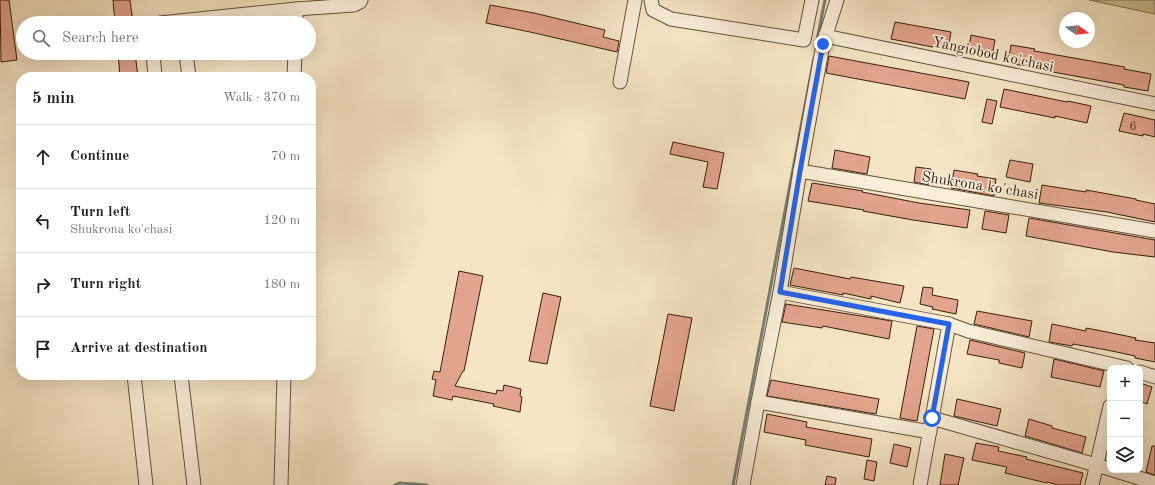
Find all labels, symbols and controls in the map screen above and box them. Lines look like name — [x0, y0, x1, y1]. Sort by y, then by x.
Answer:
north arrow — [1059, 12, 1095, 48]
search box — [16, 16, 316, 60]
icon: search — [30, 27, 52, 49]
text: Search here — [62, 31, 139, 46]
route end — [814, 35, 832, 53]
street label: Yangiobod ko'chasi — [931, 35, 1055, 76]
text: 5 min — [32, 90, 75, 107]
text: Walk · 370 m — [223, 91, 300, 104]
house number: 6 — [1129, 120, 1137, 133]
icon: ahead — [32, 146, 54, 168]
text: Continue — [70, 149, 129, 164]
text: 70 m — [271, 150, 300, 163]
street label: Shukrona ko'chasi — [920, 170, 1039, 203]
text: Turn left — [70, 205, 130, 220]
icon: left — [32, 210, 54, 232]
text: 120 m — [263, 214, 300, 227]
text: Shukrona ko'chasi — [70, 223, 172, 236]
icon: right — [32, 274, 54, 296]
text: Turn right — [70, 277, 141, 292]
text: 180 m — [263, 278, 300, 291]
icon: arrive — [32, 338, 54, 360]
text: Arrive at destination — [70, 341, 208, 356]
map controls — [1107, 365, 1143, 473]
button: + — [1107, 365, 1143, 401]
button: − — [1107, 401, 1143, 437]
route start — [923, 409, 941, 427]
button: layers — [1107, 437, 1143, 473]

